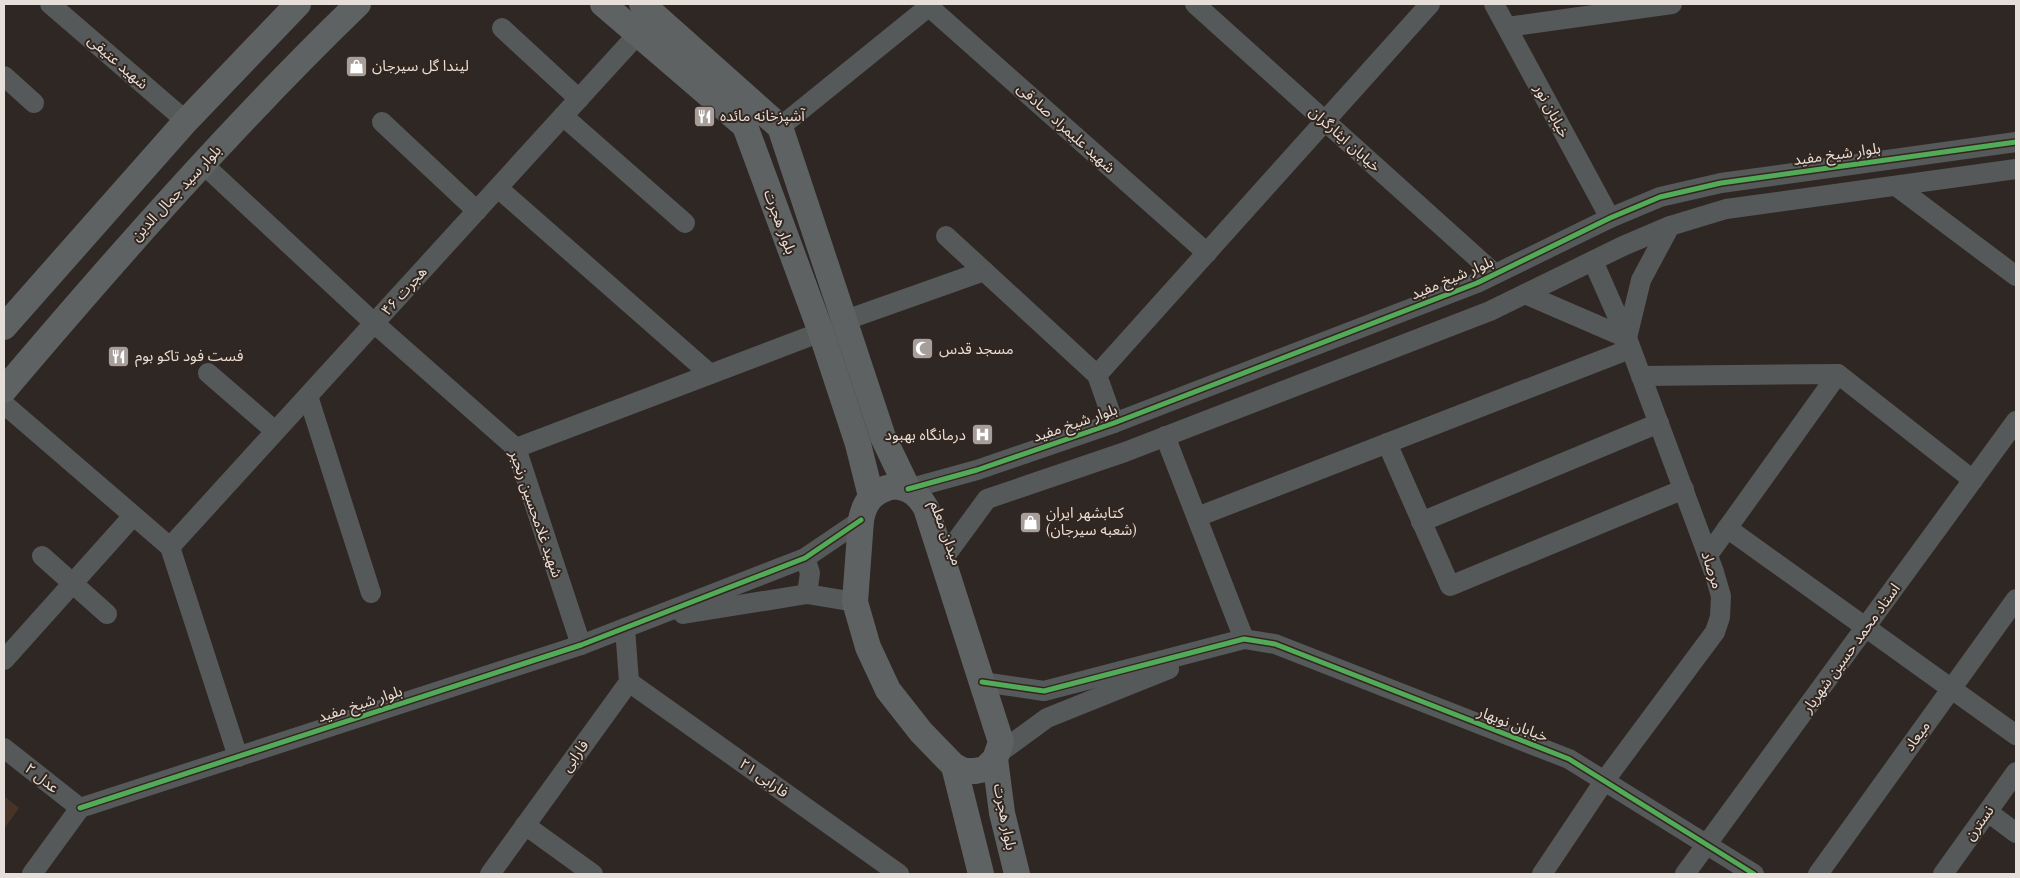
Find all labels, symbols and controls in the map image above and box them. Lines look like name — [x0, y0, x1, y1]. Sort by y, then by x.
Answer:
street label: شهید عتیقی — [84, 29, 153, 93]
shop icon: لیندا گل سیرجان — [344, 54, 368, 78]
place label: لیندا گل سیرجان — [372, 55, 469, 75]
street label: شهید علیمراد صادقی — [1013, 78, 1120, 177]
street label: خیابان نور — [1530, 79, 1575, 141]
street label: خیابان ایثارگران — [1306, 101, 1386, 176]
restaurant icon: آشپزخانه مائده — [692, 104, 716, 128]
place label: آشپزخانه مائده — [720, 105, 805, 126]
street label: بلوار شیخ مفید — [1792, 137, 1882, 172]
street label: بلوار سید جمال الدین — [126, 140, 225, 245]
street label: بلوار هجرت — [760, 187, 802, 257]
street label: بلوار شیخ مفید — [1407, 251, 1497, 306]
street label: هجرت ۴۶ — [376, 261, 431, 319]
mosque icon: مسجد قدس — [911, 337, 935, 361]
place label: مسجد قدس — [939, 338, 1014, 358]
restaurant icon: فست فود تاکو بوم — [107, 344, 131, 368]
place label: فست فود تاکو بوم — [135, 345, 244, 367]
street label: بلوار شیخ مفید — [1030, 398, 1121, 449]
hospital icon: درمانگاه بهبود — [970, 423, 994, 447]
place label: درمانگاه بهبود — [885, 424, 966, 444]
street label: شهید غلامحسین رنجبر — [505, 446, 568, 580]
street label: میدان معلم — [924, 497, 968, 569]
place label: کتابشهر ایران (شعبه سیرجان) — [1046, 502, 1137, 539]
shop icon: کتابشهر ایران (شعبه سیرجان) — [1018, 510, 1042, 534]
street label: مرصاد — [1698, 548, 1728, 591]
street label: استاد محمد حسین شهریار — [1796, 579, 1904, 717]
street label: بلوار شیخ مفید — [315, 680, 406, 729]
street label: خیابان نوبهار — [1474, 700, 1552, 746]
street label: میعاد — [1898, 716, 1934, 755]
street label: فارابی — [556, 735, 593, 775]
street label: فارابی ۲۱ — [736, 753, 793, 802]
street label: عدل ۲ — [21, 758, 64, 797]
street label: بلوار هجرت — [990, 782, 1022, 852]
street label: نسترن — [1959, 801, 1998, 844]

